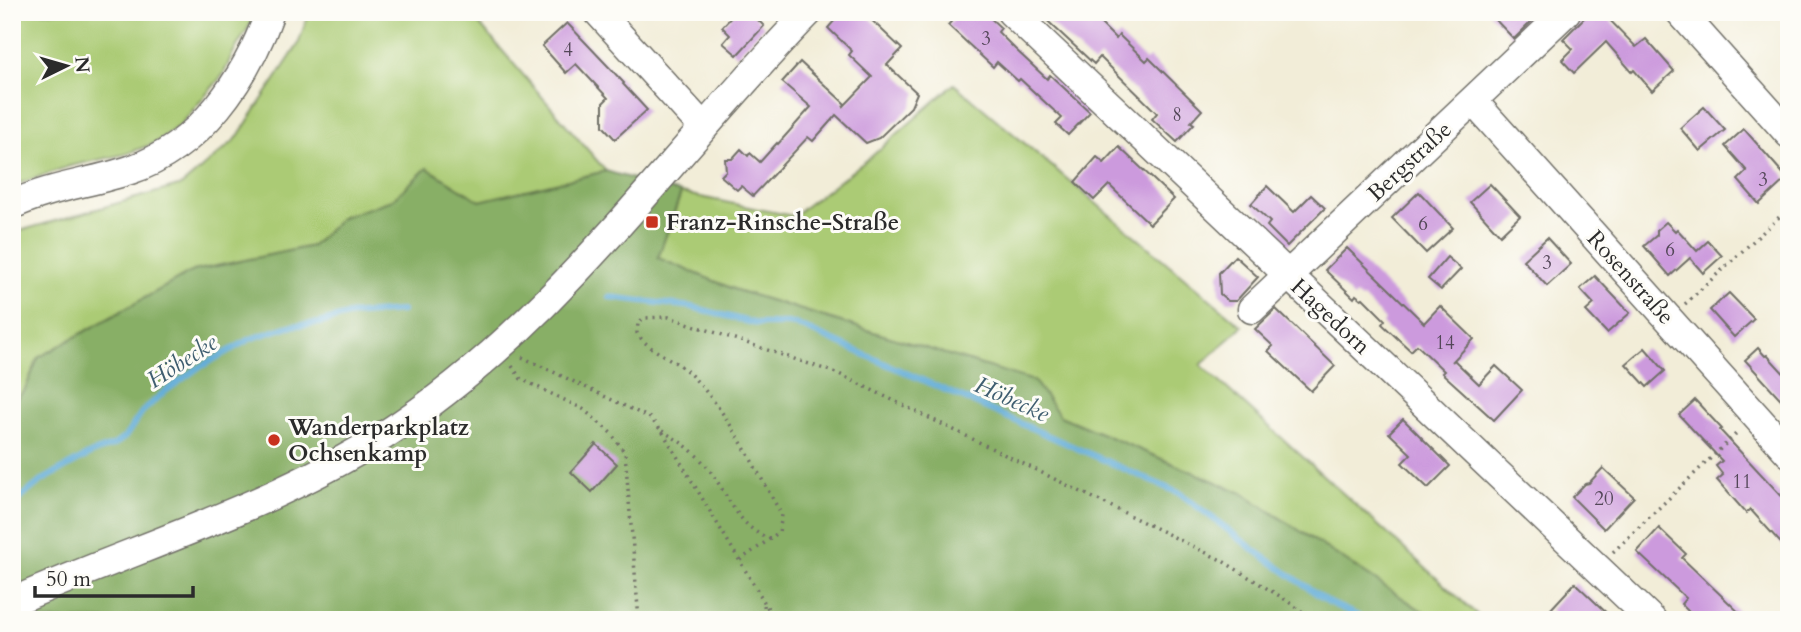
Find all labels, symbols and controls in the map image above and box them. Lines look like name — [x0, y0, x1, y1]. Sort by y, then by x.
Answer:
house number: 3 — [981, 26, 991, 52]
north arrow — [32, 32, 102, 102]
house number: 4 — [563, 37, 573, 63]
text: N — [68, 55, 96, 74]
house number: 8 — [1172, 102, 1182, 128]
street label: Bergstraße — [1360, 114, 1458, 208]
house number: 3 — [1758, 167, 1768, 193]
place label: Franz-Rinsche-Straße — [666, 207, 899, 238]
house number: 6 — [1418, 211, 1428, 237]
marker: Franz-Rinsche-Straße — [644, 214, 660, 230]
street label: Rosenstraße — [1580, 223, 1681, 331]
house number: 6 — [1665, 237, 1675, 263]
house number: 3 — [1542, 250, 1552, 276]
street label: Hagedorn — [1284, 271, 1377, 361]
water label: Höbecke — [141, 326, 225, 397]
house number: 14 — [1435, 330, 1455, 356]
water label: Höbecke — [969, 369, 1055, 431]
place label: Wanderparkplatz Ochsenkamp — [287, 412, 469, 469]
marker: Wanderparkplatz Ochsenkamp — [266, 432, 282, 448]
house number: 11 — [1732, 469, 1752, 495]
house number: 20 — [1594, 486, 1614, 512]
scale bar — [35, 555, 192, 599]
text: 50 m — [46, 565, 91, 594]

